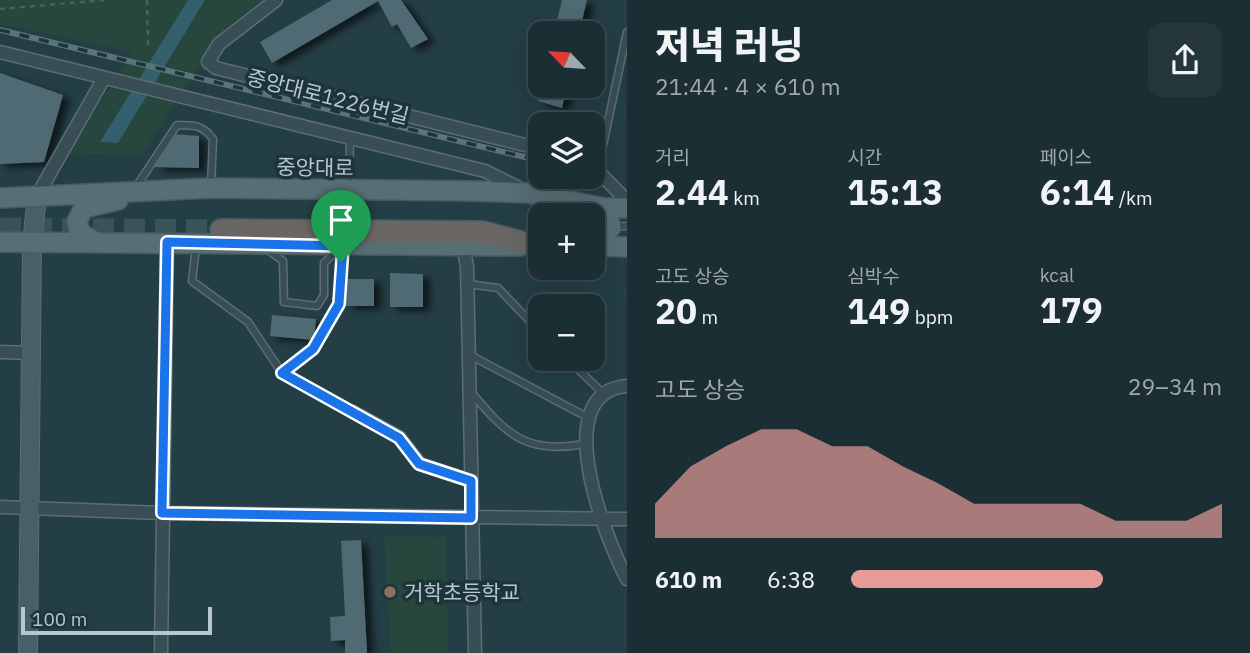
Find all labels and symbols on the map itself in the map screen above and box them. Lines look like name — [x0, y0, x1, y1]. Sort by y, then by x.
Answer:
north arrow — [528, 21, 606, 98]
street label: 중앙대로1226번길 — [244, 62, 412, 130]
street label: 중앙대로 — [276, 152, 354, 182]
pin — [311, 190, 371, 262]
place label: 거학초등학교 — [404, 578, 520, 606]
marker: 거학초등학교 — [382, 584, 398, 600]
scale bar — [21, 604, 212, 636]

